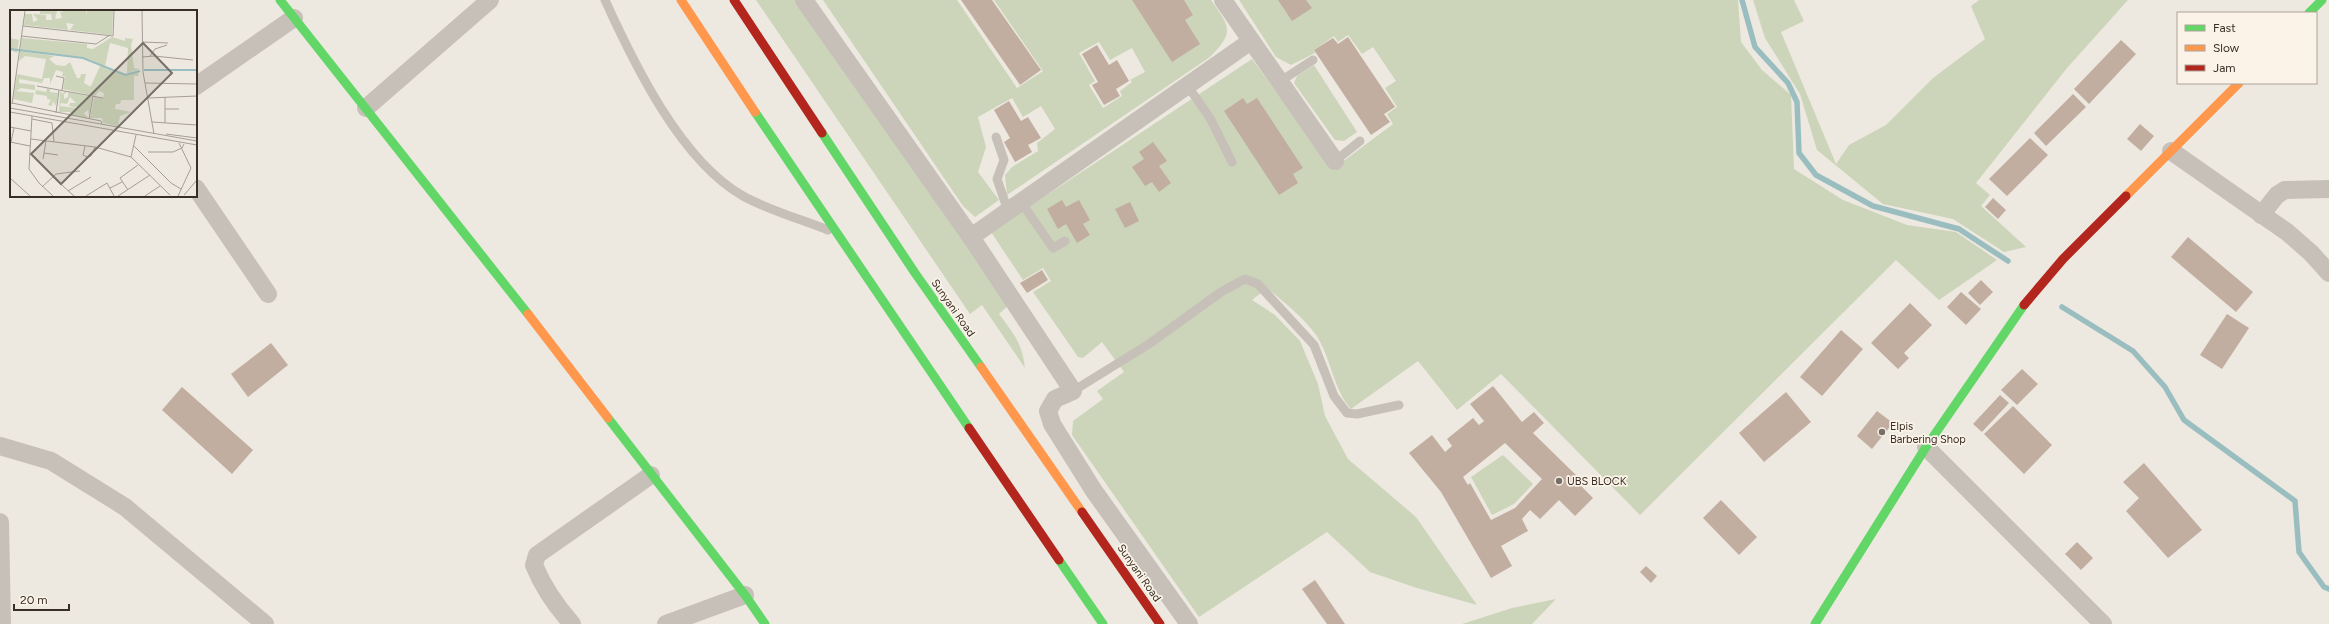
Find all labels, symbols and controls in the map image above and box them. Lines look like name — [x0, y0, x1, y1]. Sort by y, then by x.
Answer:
inset map — [10, 10, 197, 197]
legend — [2177, 12, 2317, 84]
text: Fast — [2213, 21, 2236, 35]
text: Slow — [2213, 41, 2240, 55]
text: Jam — [2213, 61, 2236, 75]
street label: Sunyani Road — [928, 277, 978, 339]
place label: Elpis Barbering Shop — [1890, 420, 1966, 446]
marker: Elpis Barbering Shop — [1877, 427, 1887, 437]
place label: UBS BLOCK — [1567, 475, 1627, 488]
marker: UBS BLOCK — [1554, 476, 1564, 486]
street label: Sunyani Road — [1114, 542, 1164, 604]
scale bar — [14, 586, 69, 612]
text: 20 m — [20, 593, 48, 607]

